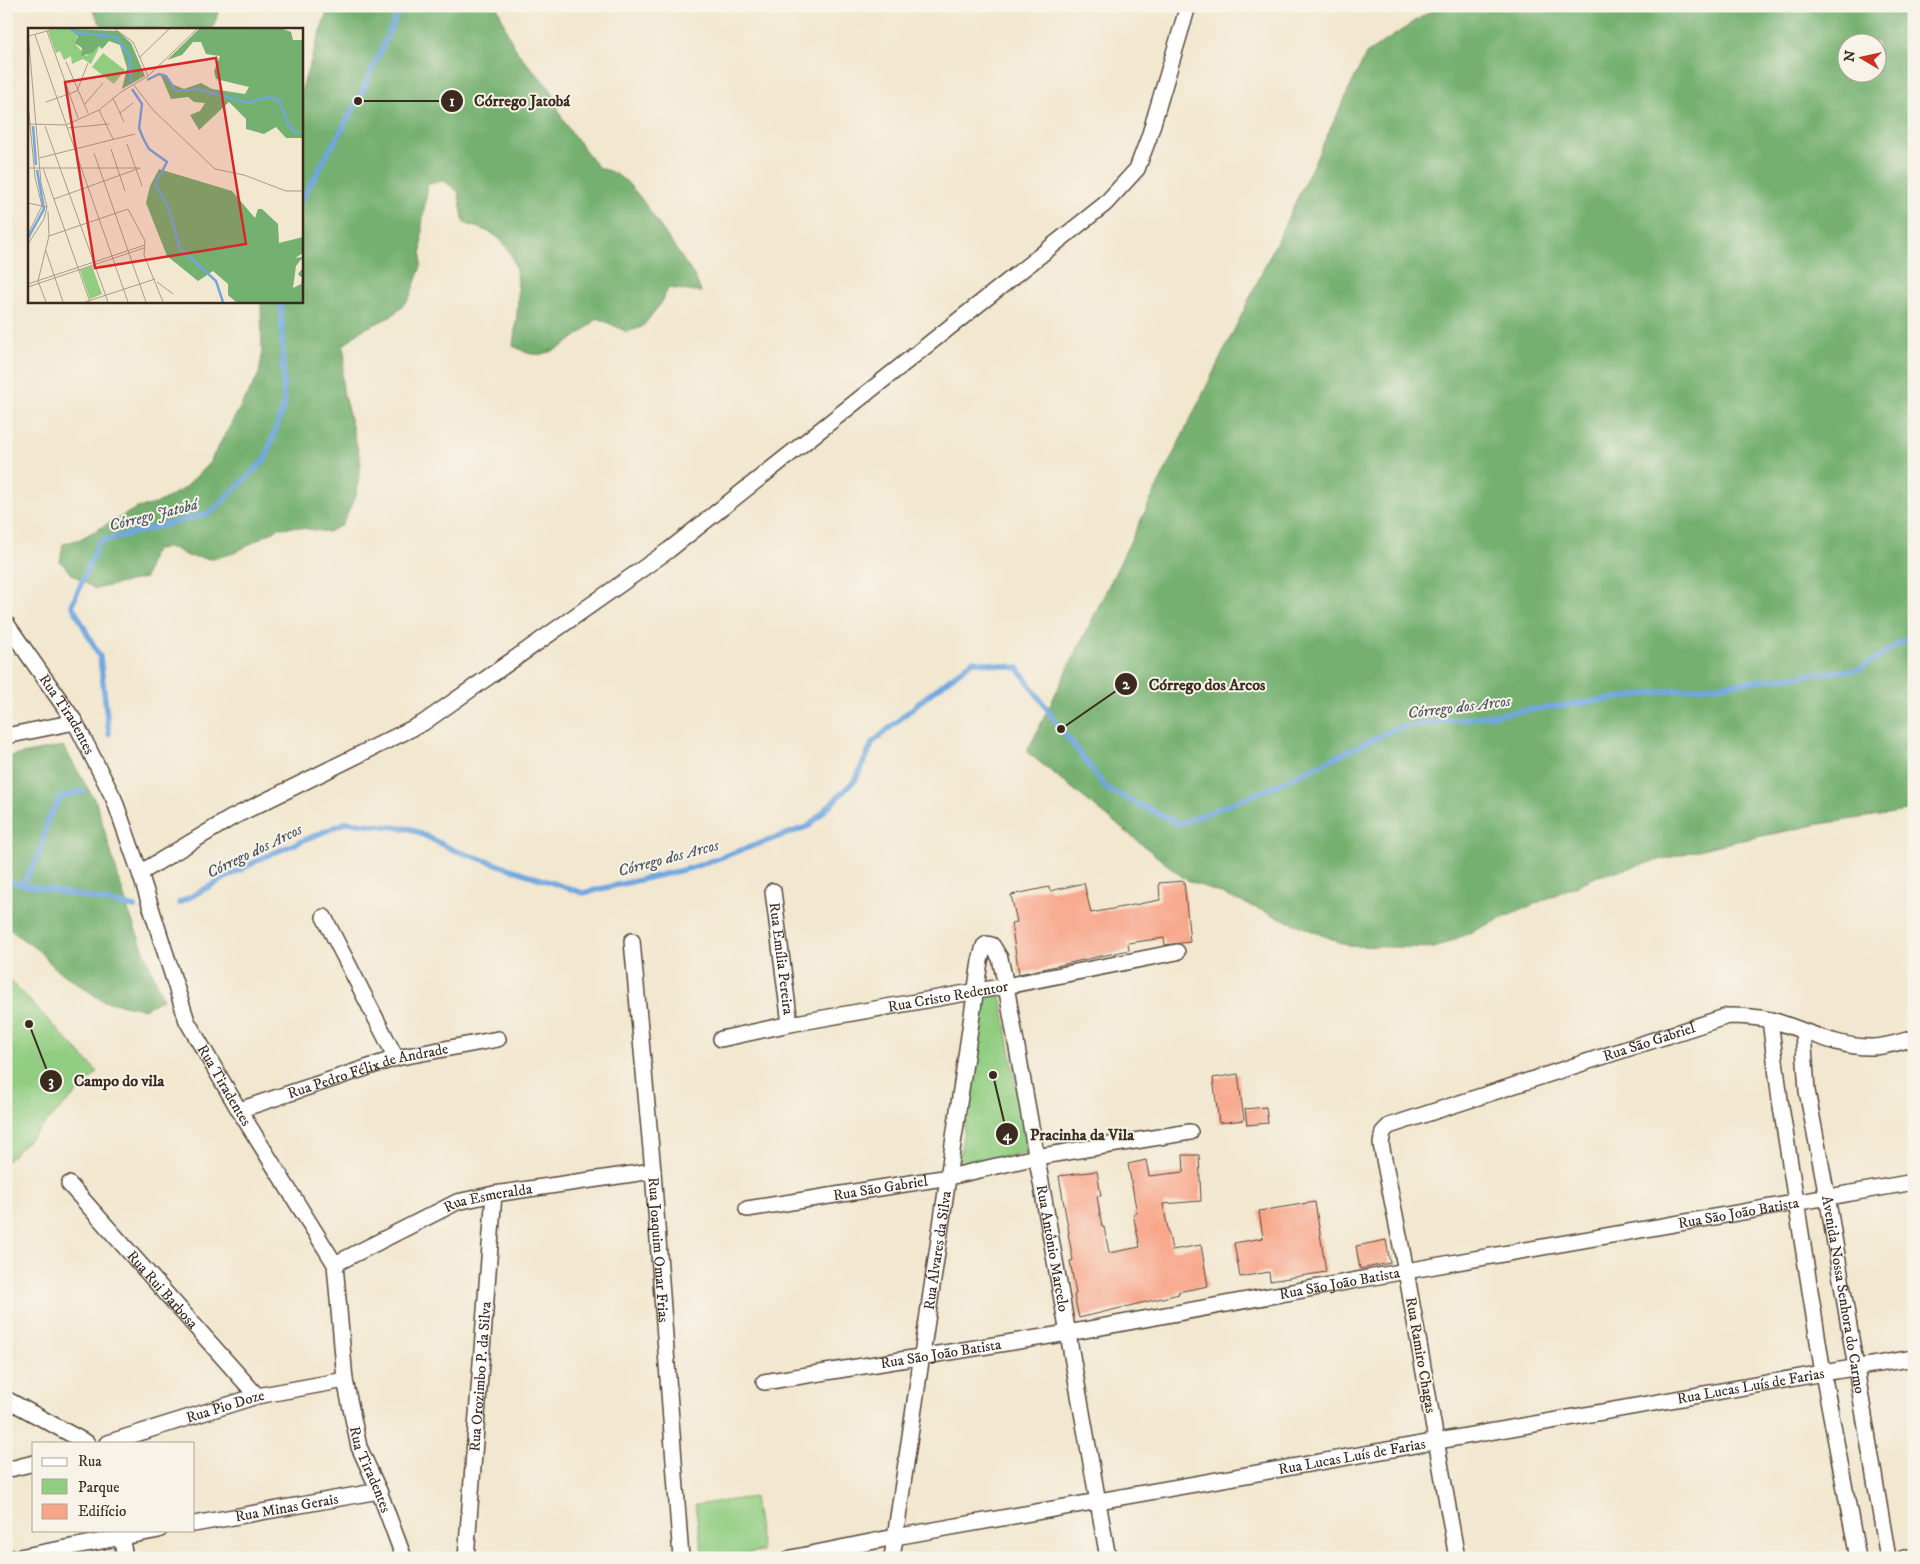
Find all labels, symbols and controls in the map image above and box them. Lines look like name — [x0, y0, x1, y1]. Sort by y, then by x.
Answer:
inset map — [28, 28, 302, 302]
north arrow — [1838, 32, 1888, 82]
text: N — [1840, 49, 1860, 63]
callout: Córrego Jatobá — [439, 85, 580, 116]
text: Córrego Jatobá — [474, 91, 571, 111]
text: 1 — [449, 92, 455, 111]
water label: Córrego Jatobá — [107, 494, 202, 536]
callout: Córrego dos Arcos — [1113, 669, 1275, 700]
street label: Rua Tiradentes — [35, 671, 99, 758]
text: 2 — [1122, 675, 1130, 694]
text: Córrego dos Arcos — [1149, 675, 1266, 695]
water label: Córrego dos Arcos — [1406, 691, 1513, 723]
water label: Córrego dos Arcos — [203, 819, 306, 883]
water label: Córrego dos Arcos — [616, 835, 722, 881]
street label: Rua Emília Pereira — [765, 901, 798, 1016]
street label: Rua Cristo Redentor — [886, 977, 1010, 1017]
street label: Rua São Gabriel — [1601, 1018, 1698, 1066]
street label: Rua Pedro Félix de Andrade — [285, 1039, 450, 1103]
street label: Rua Tiradentes — [193, 1041, 256, 1130]
callout: Campo do vila — [38, 1065, 174, 1096]
text: Campo do vila — [74, 1071, 166, 1091]
text: 3 — [48, 1072, 54, 1091]
callout: Pracinha da Vila — [995, 1119, 1144, 1150]
text: Pracinha da Vila — [1030, 1125, 1135, 1145]
text: 4 — [1002, 1126, 1013, 1145]
street label: Rua São Gabriel — [832, 1171, 930, 1205]
street label: Rua Joaquim Omar Frias — [643, 1177, 673, 1323]
street label: Rua Esmeralda — [440, 1180, 534, 1217]
street label: Rua Antônio Marcelo — [1032, 1183, 1073, 1313]
street label: Rua Álvares da Silva — [920, 1189, 956, 1311]
street label: Rua São João Batista — [1677, 1193, 1801, 1233]
street label: Avenida Nossa Senhora do Carmo — [1817, 1194, 1869, 1395]
street label: Rua Rui Barbosa — [122, 1247, 202, 1333]
street label: Rua São João Batista — [1278, 1263, 1402, 1304]
street label: Rua Ramiro Chagas — [1401, 1296, 1440, 1414]
street label: Rua Orozimbo P. da Silva — [465, 1300, 496, 1452]
street label: Rua São João Batista — [879, 1335, 1003, 1373]
street label: Rua Lucas Luís de Farias — [1676, 1364, 1826, 1409]
street label: Rua Pio Doze — [184, 1386, 266, 1428]
street label: Rua Tiradentes — [345, 1425, 395, 1515]
street label: Rua Lucas Luís de Farias — [1277, 1434, 1427, 1479]
legend — [32, 1442, 195, 1532]
text: Rua — [78, 1452, 102, 1471]
text: Parque — [78, 1478, 119, 1497]
street label: Rua Minas Gerais — [234, 1489, 340, 1527]
text: Edifício — [78, 1502, 126, 1521]

